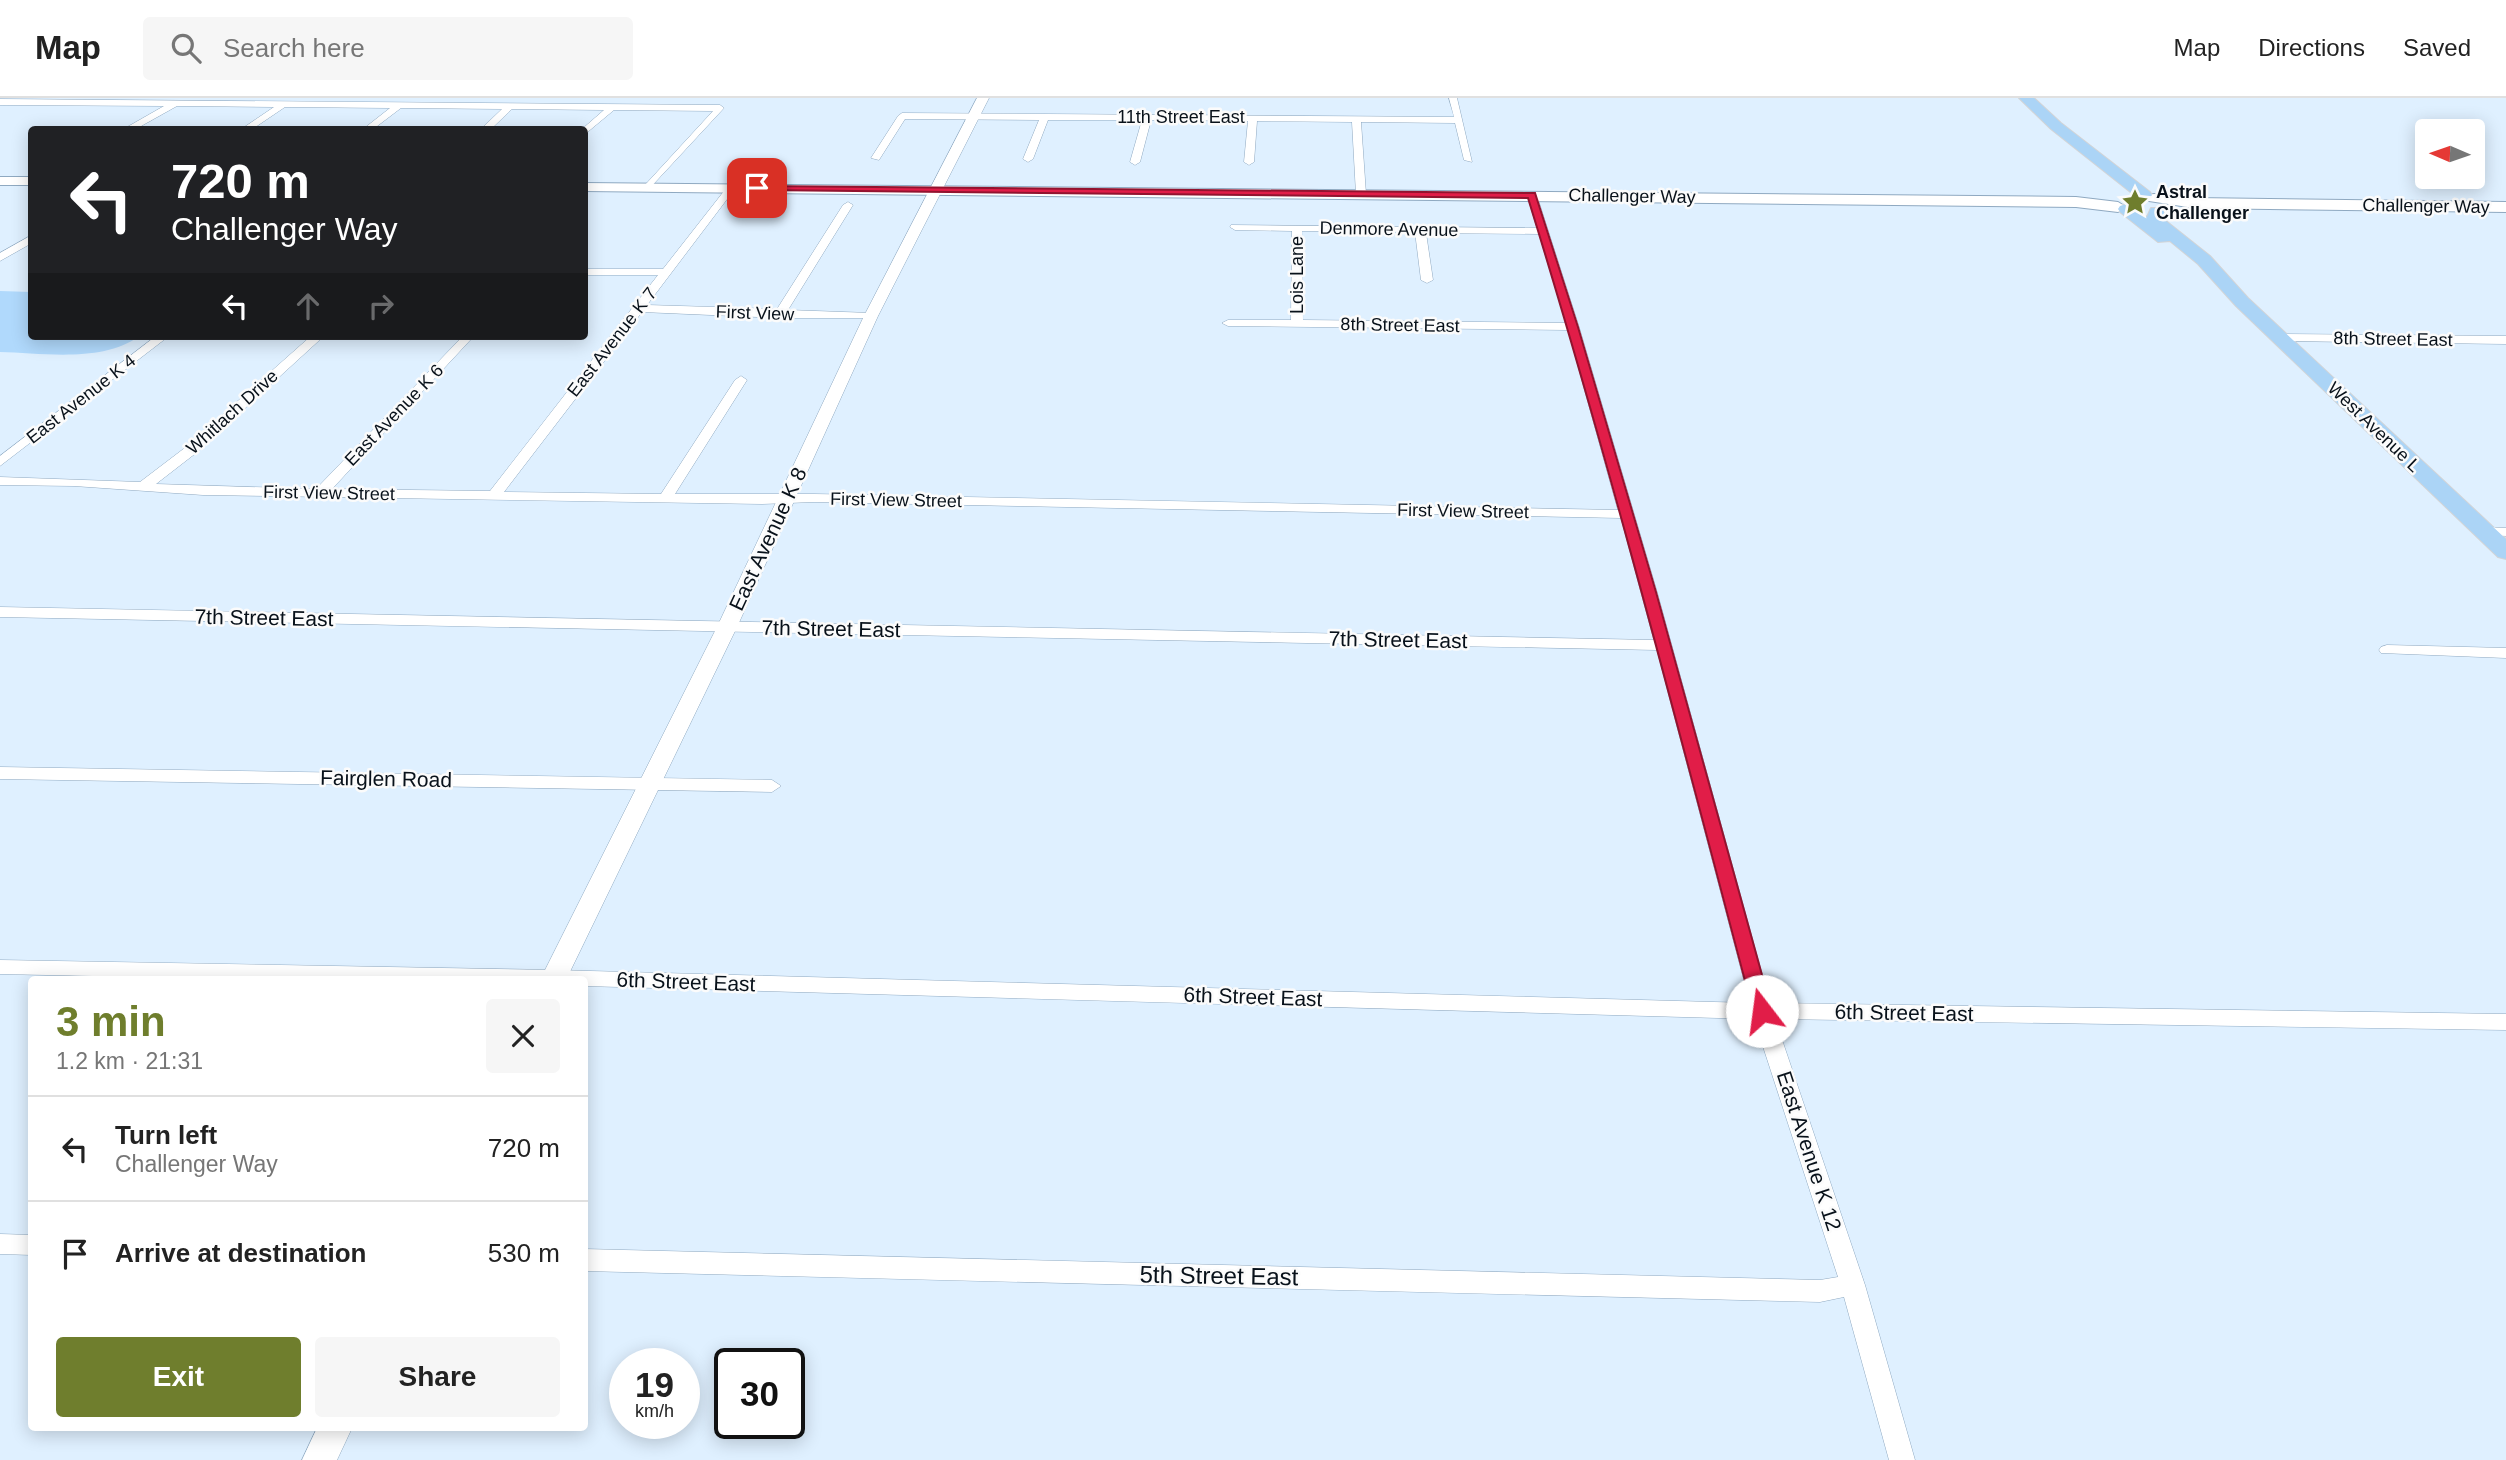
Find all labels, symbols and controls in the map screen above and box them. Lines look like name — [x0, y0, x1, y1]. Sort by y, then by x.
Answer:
search box — [143, 17, 633, 80]
text: Map — [35, 29, 101, 66]
icon: search — [167, 29, 205, 67]
text: Search here — [223, 33, 365, 63]
text: Map — [2174, 34, 2220, 61]
text: Directions — [2258, 34, 2365, 61]
text: Saved — [2403, 34, 2471, 61]
street label: 11th Street East — [1117, 107, 1245, 127]
north arrow — [2415, 119, 2485, 189]
map controls — [2415, 119, 2485, 189]
icon: left — [56, 154, 147, 245]
text: 720 m — [171, 154, 310, 208]
pin — [727, 158, 787, 218]
icon: arrive — [738, 169, 776, 207]
place label: Astral Challenger — [2156, 182, 2249, 223]
street label: Challenger Way — [1568, 185, 1696, 207]
place icon: Astral Challenger — [2120, 187, 2150, 217]
street label: Challenger Way — [2362, 195, 2490, 217]
text: Challenger Way — [171, 211, 397, 247]
street label: Denmore Avenue — [1319, 218, 1459, 240]
street label: Lois Lane — [1287, 236, 1307, 314]
street label: East Avenue K 7 — [563, 284, 661, 400]
icon: left — [216, 287, 254, 325]
icon: ahead — [289, 287, 327, 325]
icon: right — [362, 287, 400, 325]
street label: First View — [715, 302, 796, 324]
street label: 8th Street East — [1340, 314, 1460, 336]
street label: 8th Street East — [2333, 328, 2453, 350]
street label: East Avenue K 4 — [23, 350, 139, 448]
street label: East Avenue K 6 — [341, 360, 447, 470]
street label: Whitlach Drive — [182, 366, 282, 458]
street label: West Avenue L — [2324, 378, 2424, 476]
street label: East Avenue K 8 — [724, 464, 811, 614]
street label: First View Street — [263, 482, 395, 504]
street label: First View Street — [830, 489, 962, 511]
street label: First View Street — [1397, 500, 1529, 522]
street label: 7th Street East — [194, 605, 334, 630]
street label: 7th Street East — [761, 616, 901, 641]
street label: 7th Street East — [1328, 627, 1468, 652]
street label: Fairglen Road — [320, 766, 452, 791]
street label: 6th Street East — [616, 968, 756, 995]
position arrow — [1725, 974, 1799, 1048]
street label: 6th Street East — [1183, 983, 1323, 1010]
text: 3 min — [56, 998, 166, 1045]
button: close — [486, 999, 560, 1073]
street label: 6th Street East — [1834, 1000, 1974, 1025]
text: 1.2 km · 21:31 — [56, 1048, 203, 1074]
street label: East Avenue K 12 — [1773, 1068, 1846, 1234]
text: Turn left — [115, 1120, 217, 1150]
icon: left — [56, 1130, 94, 1168]
text: 720 m — [488, 1133, 560, 1163]
text: Challenger Way — [115, 1151, 278, 1177]
icon: arrive — [56, 1235, 94, 1273]
text: Arrive at destination — [115, 1238, 366, 1268]
text: 530 m — [488, 1238, 560, 1268]
street label: 5th Street East — [1139, 1261, 1299, 1290]
button: Exit — [56, 1337, 301, 1417]
button: Share — [315, 1337, 560, 1417]
speed limit sign: 30 — [714, 1348, 805, 1439]
text: 19 — [635, 1365, 674, 1404]
text: km/h — [635, 1401, 674, 1421]

